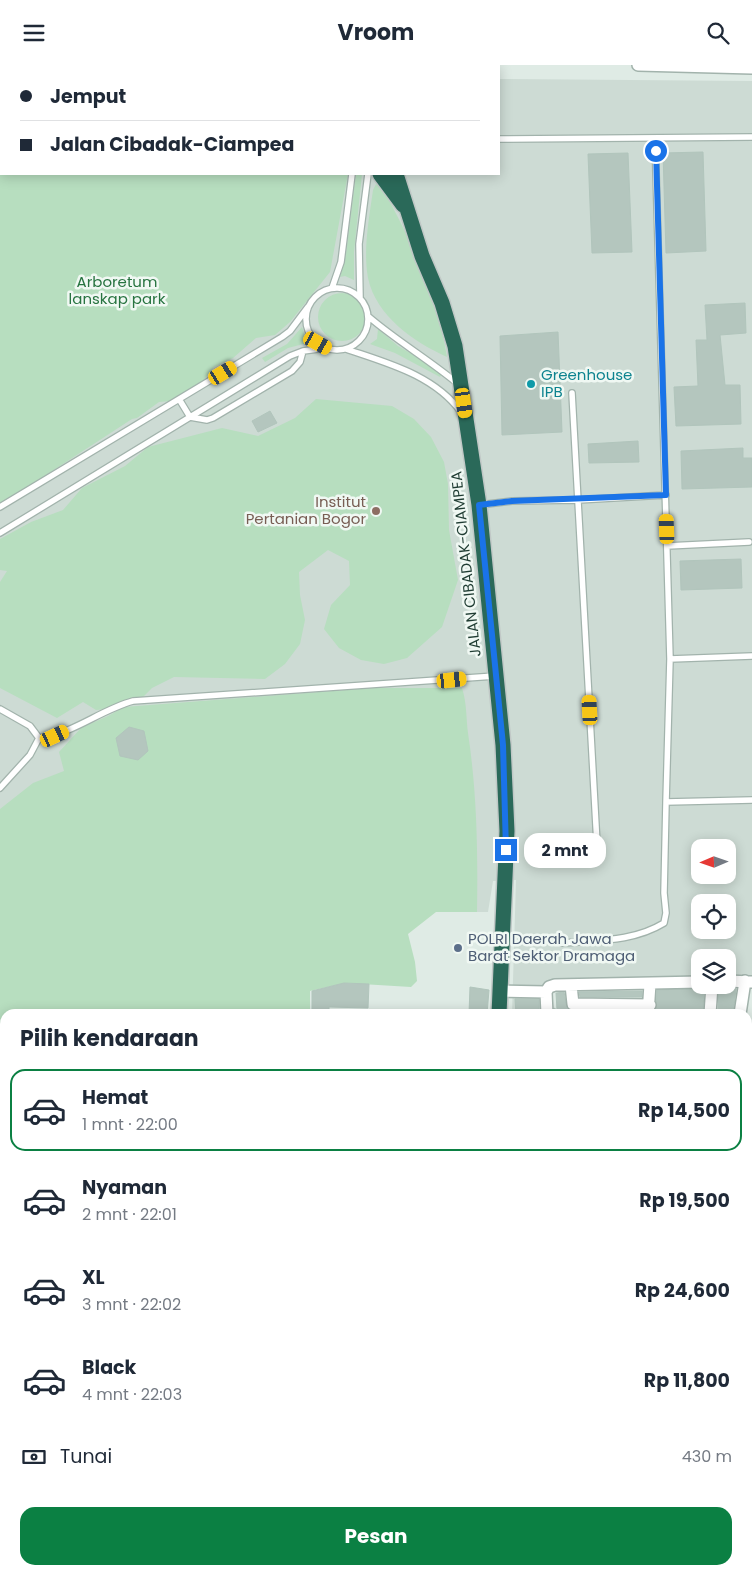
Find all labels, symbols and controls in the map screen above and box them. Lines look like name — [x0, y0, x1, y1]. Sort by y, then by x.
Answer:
text: Vroom — [338, 17, 414, 48]
icon: menu — [20, 19, 48, 47]
icon: search — [704, 19, 732, 47]
text: Jemput — [50, 83, 126, 110]
text: Jalan Cibadak-Ciampea — [50, 131, 294, 158]
route start — [645, 140, 667, 162]
park label: Arboretum lanskap park — [69, 271, 166, 309]
car — [301, 329, 334, 357]
car — [206, 359, 239, 387]
place label: Greenhouse IPB — [541, 364, 632, 402]
marker: Greenhouse IPB — [525, 378, 537, 390]
car — [454, 387, 473, 419]
street label: JALAN CIBADAK-CIAMPEA — [445, 470, 486, 658]
place label: Institut Pertanian Bogor — [246, 491, 366, 529]
marker: Institut Pertanian Bogor — [370, 505, 382, 517]
car — [658, 514, 675, 544]
car — [436, 671, 467, 689]
car — [581, 695, 598, 725]
car — [38, 723, 71, 749]
callout: 2 mnt — [524, 833, 606, 867]
route end — [495, 839, 517, 861]
text: 2 mnt — [542, 839, 588, 862]
north arrow — [691, 839, 736, 884]
map controls — [691, 839, 736, 994]
button: locate — [691, 894, 736, 939]
place label: POLRI Daerah Jawa Barat Sektor Dramaga — [468, 928, 635, 966]
marker: POLRI Daerah Jawa Barat Sektor Dramaga — [452, 942, 464, 954]
button: layers — [691, 949, 736, 994]
text: Pilih kendaraan — [20, 1023, 199, 1054]
text: Hemat — [82, 1084, 148, 1111]
icon: car — [22, 1088, 67, 1133]
text: Rp 14,500 — [638, 1097, 730, 1124]
text: 1 mnt · 22:00 — [82, 1113, 178, 1136]
text: Nyaman — [82, 1174, 167, 1201]
icon: car — [22, 1178, 67, 1223]
text: Rp 19,500 — [639, 1187, 730, 1214]
text: 2 mnt · 22:01 — [82, 1203, 177, 1226]
text: XL — [82, 1264, 105, 1291]
icon: car — [22, 1268, 67, 1313]
text: Rp 24,600 — [635, 1277, 730, 1304]
text: 3 mnt · 22:02 — [82, 1293, 181, 1316]
text: Black — [82, 1354, 136, 1381]
icon: car — [22, 1358, 67, 1403]
text: Rp 11,800 — [644, 1367, 730, 1394]
text: 4 mnt · 22:03 — [82, 1383, 182, 1406]
icon: cash — [20, 1443, 48, 1471]
text: Tunai — [60, 1443, 112, 1470]
text: 430 m — [682, 1445, 732, 1468]
button: Pesan — [20, 1507, 732, 1565]

